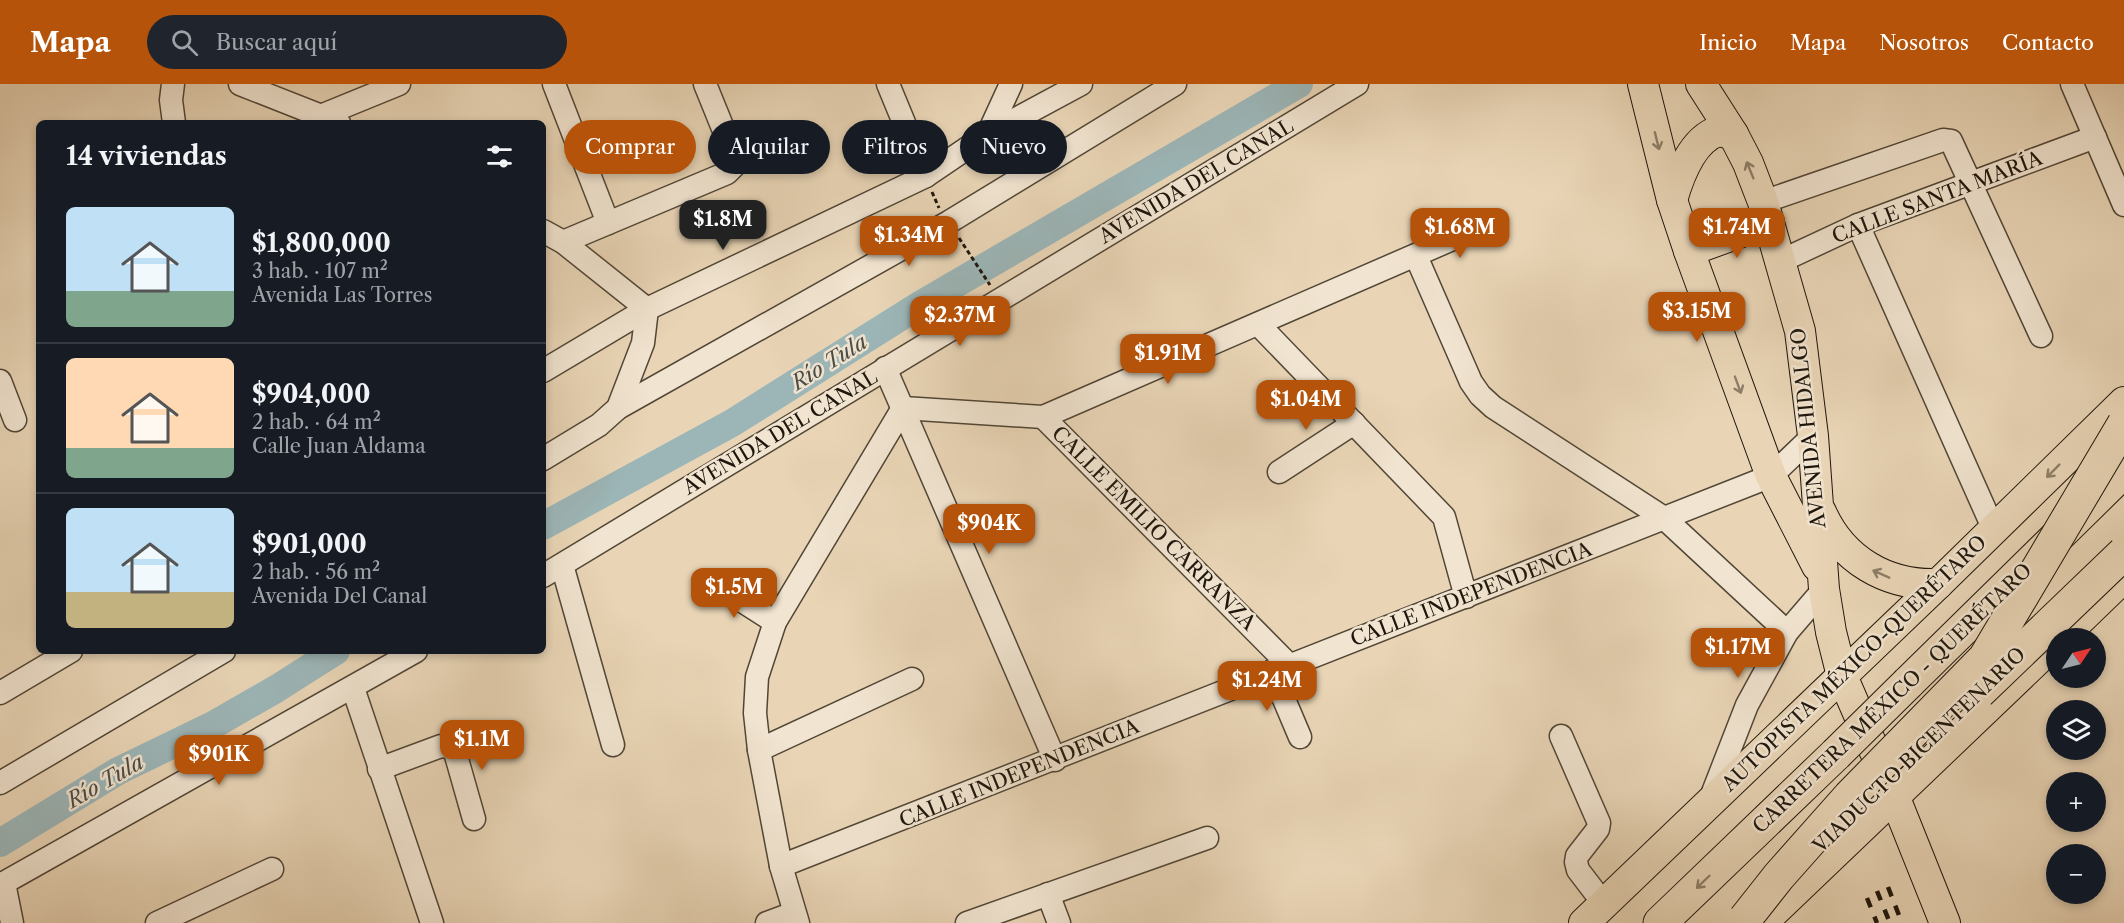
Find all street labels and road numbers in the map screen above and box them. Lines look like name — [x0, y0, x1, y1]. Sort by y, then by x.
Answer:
street label: AVENIDA DEL CANAL — [1094, 113, 1298, 249]
street label: CALLE SANTA MARÍA — [1828, 144, 2047, 248]
street label: AVENIDA HIDALGO — [1786, 327, 1831, 530]
street label: AVENIDA DEL CANAL — [678, 364, 882, 500]
street label: CALLE EMILIO CARRANZA — [1047, 421, 1262, 636]
street label: AUTOPISTA MÉXICO-QUERÉTARO — [1715, 529, 1991, 797]
street label: CALLE INDEPENDENCIA — [1347, 536, 1596, 651]
street label: CARRETERA MÉXICO - QUERÉTARO — [1747, 557, 2036, 838]
street label: VIADUCTO BICENTENARIO — [1807, 642, 2030, 859]
street label: CALLE INDEPENDENCIA — [896, 713, 1144, 832]

